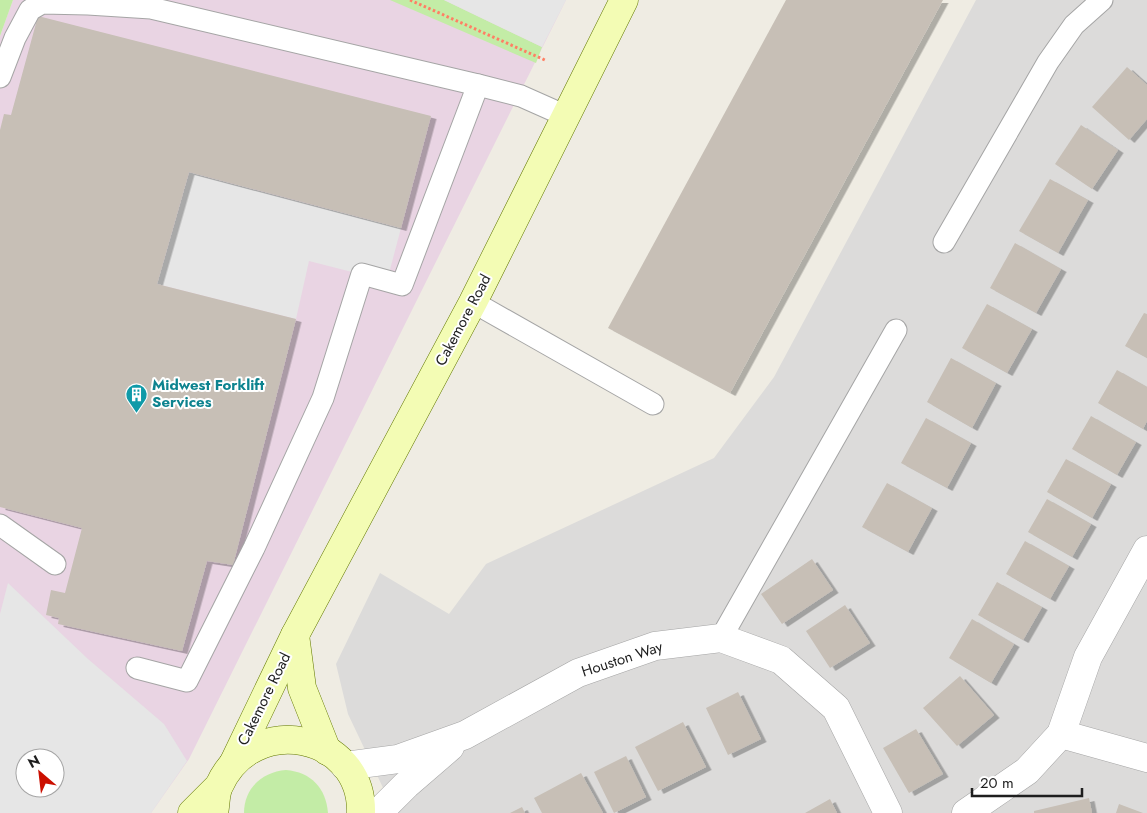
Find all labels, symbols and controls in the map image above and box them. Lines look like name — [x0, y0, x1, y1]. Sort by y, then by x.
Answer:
street label: Cakemore Road — [430, 270, 496, 370]
place label: Midwest Forklift Services — [152, 374, 265, 413]
building icon: Midwest Forklift Services — [124, 382, 148, 413]
street label: Houston Way — [579, 635, 666, 682]
street label: Cakemore Road — [232, 649, 296, 749]
north arrow — [15, 748, 65, 798]
text: N — [24, 750, 44, 773]
scale bar — [972, 766, 1082, 798]
text: 20 m — [980, 772, 1014, 794]

